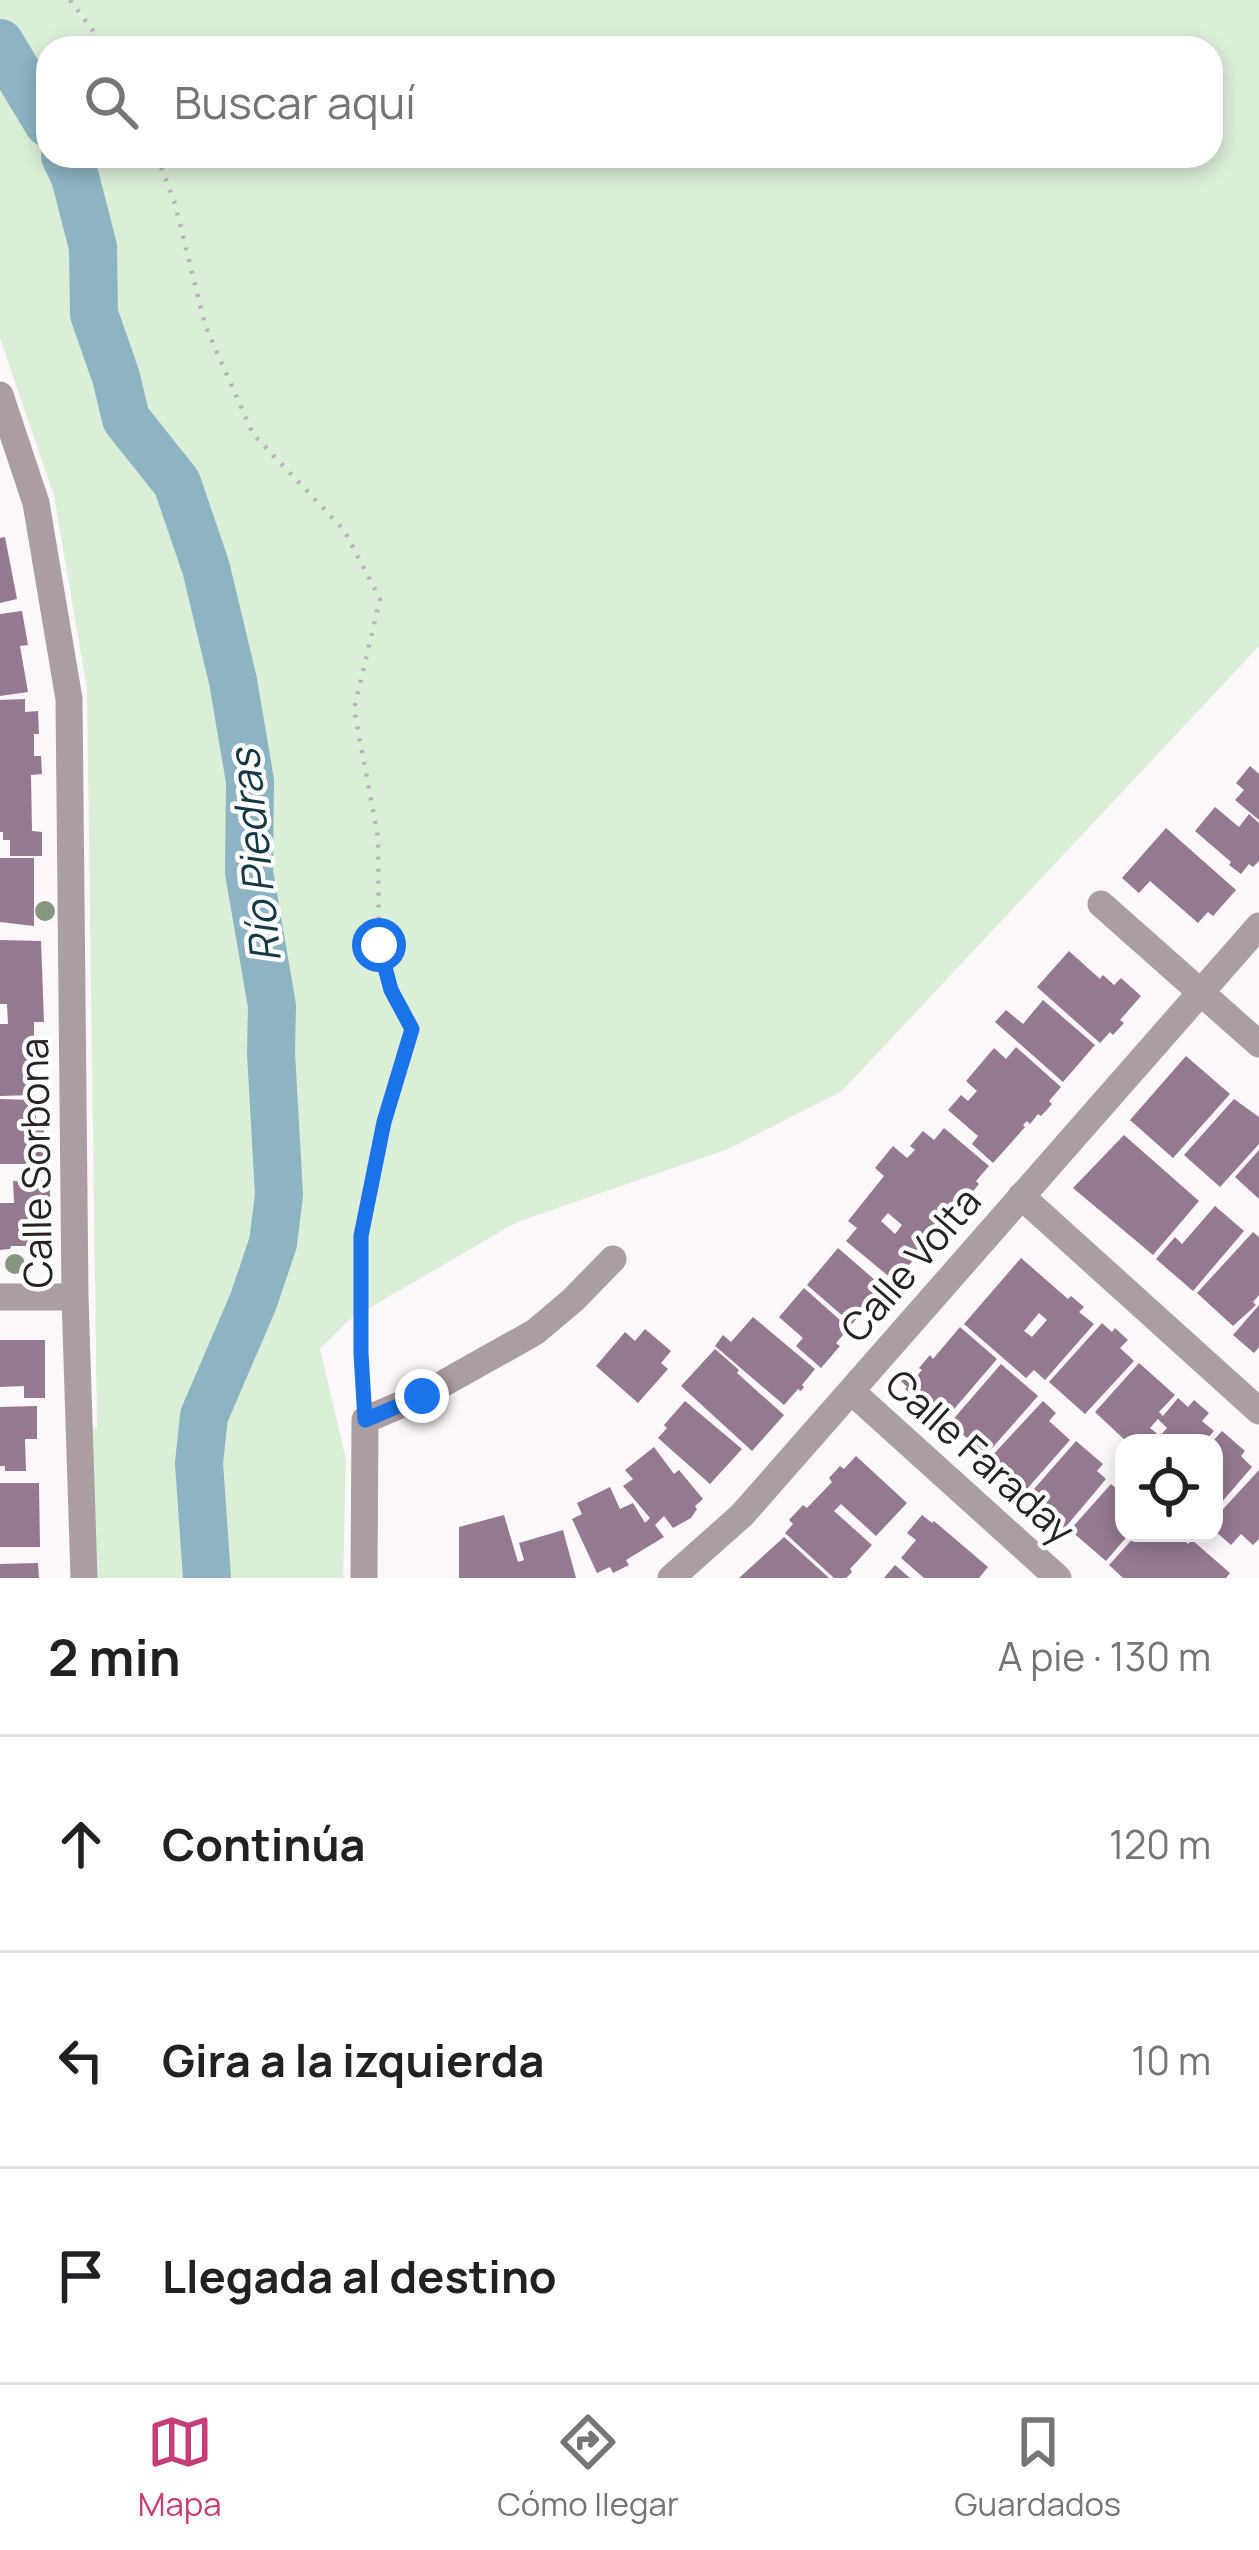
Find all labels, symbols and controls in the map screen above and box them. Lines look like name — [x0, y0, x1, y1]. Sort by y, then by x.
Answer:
search box — [36, 36, 1223, 168]
icon: search — [78, 69, 144, 135]
text: Buscar aquí — [174, 71, 416, 133]
water label: Río Piedras — [214, 744, 294, 965]
route start — [352, 918, 406, 972]
street label: Calle Sorbona — [6, 1037, 64, 1289]
street label: Calle Volta — [828, 1175, 992, 1353]
street label: Calle Faraday — [874, 1356, 1088, 1556]
route end — [395, 1369, 449, 1423]
map controls — [1115, 1434, 1223, 1542]
button: locate — [1115, 1434, 1223, 1542]
text: 2 min — [48, 1622, 181, 1691]
text: A pie · 130 m — [998, 1629, 1211, 1683]
icon: ahead — [48, 1811, 114, 1877]
text: Continúa — [162, 1813, 366, 1875]
text: 120 m — [1109, 1817, 1211, 1871]
icon: left — [48, 2027, 114, 2093]
text: Gira a la izquierda — [162, 2029, 544, 2091]
text: 10 m — [1131, 2033, 1211, 2087]
icon: arrive — [48, 2243, 114, 2309]
text: Llegada al destino — [162, 2245, 557, 2307]
tab: Mapa — [138, 2409, 222, 2526]
tab: Cómo llegar — [497, 2409, 679, 2526]
tab: Guardados — [954, 2409, 1121, 2526]

